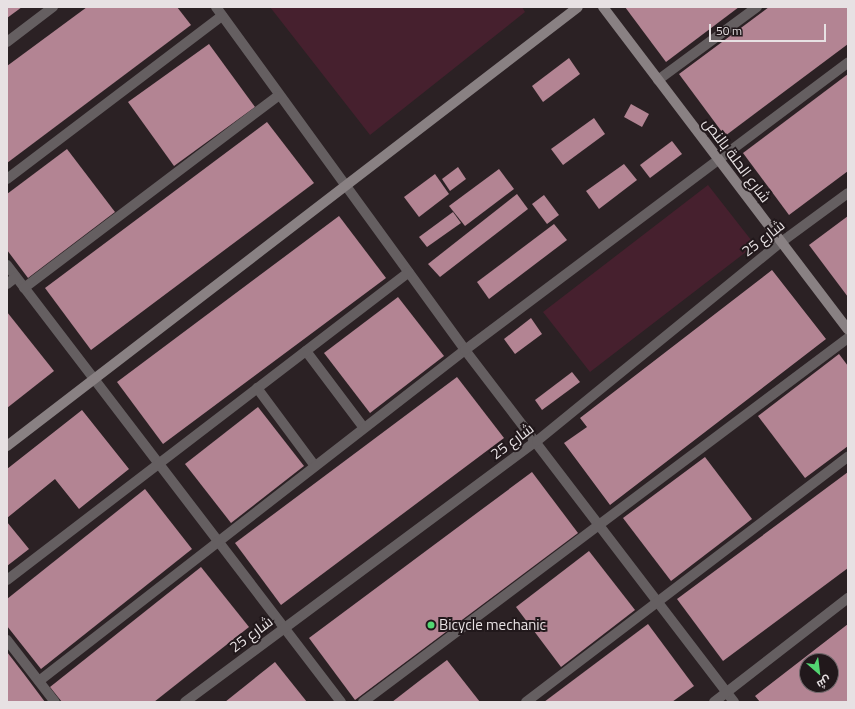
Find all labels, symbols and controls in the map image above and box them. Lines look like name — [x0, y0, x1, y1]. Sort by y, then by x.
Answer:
scale bar — [711, 16, 828, 42]
text: 50 m — [716, 21, 742, 40]
street label: شارع الحلة بالنص — [699, 114, 775, 206]
street label: شارع 25 — [738, 216, 788, 260]
street label: شارع 25 — [487, 419, 537, 463]
street label: شارع 25 — [226, 612, 276, 656]
place label: Bicycle mechanic — [439, 616, 546, 634]
marker: Bicycle mechanic — [426, 620, 436, 630]
north arrow — [799, 653, 839, 693]
text: ش — [814, 672, 834, 693]

